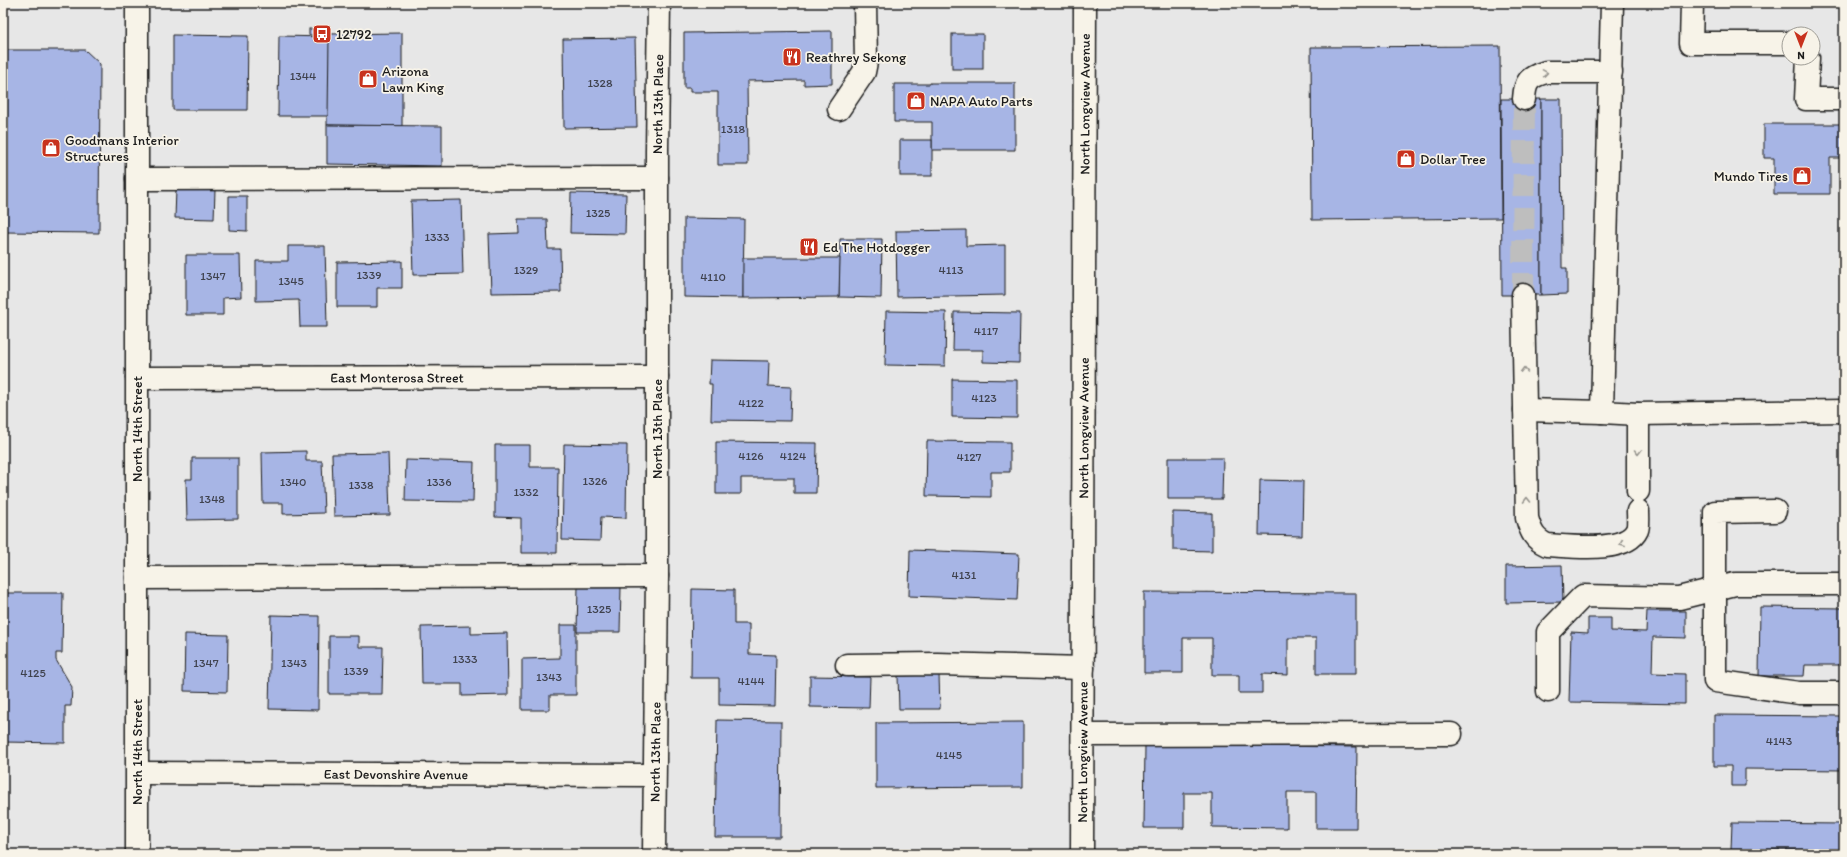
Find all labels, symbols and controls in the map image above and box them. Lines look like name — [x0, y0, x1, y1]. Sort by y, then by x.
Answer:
bus stop icon: 12792 — [311, 23, 333, 45]
place label: 12792 — [336, 26, 372, 43]
north arrow — [1781, 26, 1821, 66]
street label: North Longview Avenue — [1076, 33, 1094, 175]
restaurant icon: Reathrey Sekong — [781, 46, 803, 68]
place label: Reathrey Sekong — [806, 49, 907, 66]
text: N — [1797, 49, 1805, 62]
street label: North 13th Place — [649, 53, 667, 154]
place label: Arizona Lawn King — [382, 63, 445, 96]
shop icon: Arizona Lawn King — [357, 68, 379, 90]
house number: 1344 — [290, 69, 316, 83]
one-way arrow — [1542, 69, 1548, 78]
house number: 1328 — [588, 76, 613, 90]
shop icon: NAPA Auto Parts — [905, 90, 927, 112]
place label: NAPA Auto Parts — [930, 93, 1033, 110]
house number: 1318 — [721, 122, 746, 136]
place label: Goodmans Interior Structures — [65, 132, 179, 165]
shop icon: Goodmans Interior Structures — [40, 137, 62, 159]
shop icon: Dollar Tree — [1395, 148, 1417, 170]
place label: Dollar Tree — [1420, 151, 1486, 168]
shop icon: Mundo Tires — [1791, 165, 1813, 187]
place label: Mundo Tires — [1714, 168, 1788, 185]
house number: 1325 — [586, 206, 610, 220]
house number: 1333 — [424, 230, 450, 244]
restaurant icon: Ed The Hotdogger — [798, 236, 820, 258]
place label: Ed The Hotdogger — [823, 239, 930, 256]
house number: 1329 — [514, 263, 538, 277]
house number: 4113 — [939, 263, 964, 277]
house number: 1339 — [357, 268, 381, 282]
house number: 1347 — [200, 269, 226, 283]
house number: 4110 — [700, 270, 726, 284]
house number: 1345 — [278, 274, 304, 288]
house number: 4117 — [974, 324, 998, 338]
street label: North Longview Avenue — [1075, 357, 1093, 499]
one-way arrow — [1520, 367, 1528, 373]
street label: East Monterosa Street — [330, 369, 464, 387]
street label: North 14th Street — [129, 376, 146, 482]
street label: North 13th Place — [649, 379, 666, 479]
house number: 4123 — [971, 391, 997, 405]
house number: 4122 — [738, 396, 764, 410]
house number: 4126 — [738, 449, 764, 463]
house number: 4124 — [780, 449, 806, 463]
one-way arrow — [1634, 449, 1642, 455]
house number: 4127 — [956, 450, 982, 464]
house number: 1326 — [583, 474, 607, 488]
house number: 1340 — [280, 475, 306, 489]
house number: 1336 — [427, 475, 452, 489]
house number: 1338 — [348, 478, 374, 492]
house number: 1332 — [514, 485, 539, 499]
house number: 1348 — [199, 492, 225, 506]
one-way arrow — [1523, 497, 1531, 503]
one-way arrow — [1619, 538, 1626, 546]
house number: 4131 — [952, 568, 977, 582]
house number: 1325 — [587, 602, 611, 616]
house number: 1333 — [452, 652, 478, 666]
house number: 1347 — [193, 656, 219, 670]
house number: 1343 — [281, 656, 307, 670]
house number: 1339 — [344, 664, 368, 678]
house number: 4125 — [20, 666, 46, 680]
house number: 1343 — [536, 670, 562, 684]
house number: 4144 — [737, 674, 765, 688]
street label: North Longview Avenue — [1074, 681, 1092, 823]
street label: North 14th Street — [129, 699, 146, 805]
street label: North 13th Place — [647, 701, 665, 802]
house number: 4143 — [1766, 734, 1793, 748]
house number: 4145 — [936, 748, 962, 762]
street label: East Devonshire Avenue — [324, 766, 469, 783]

